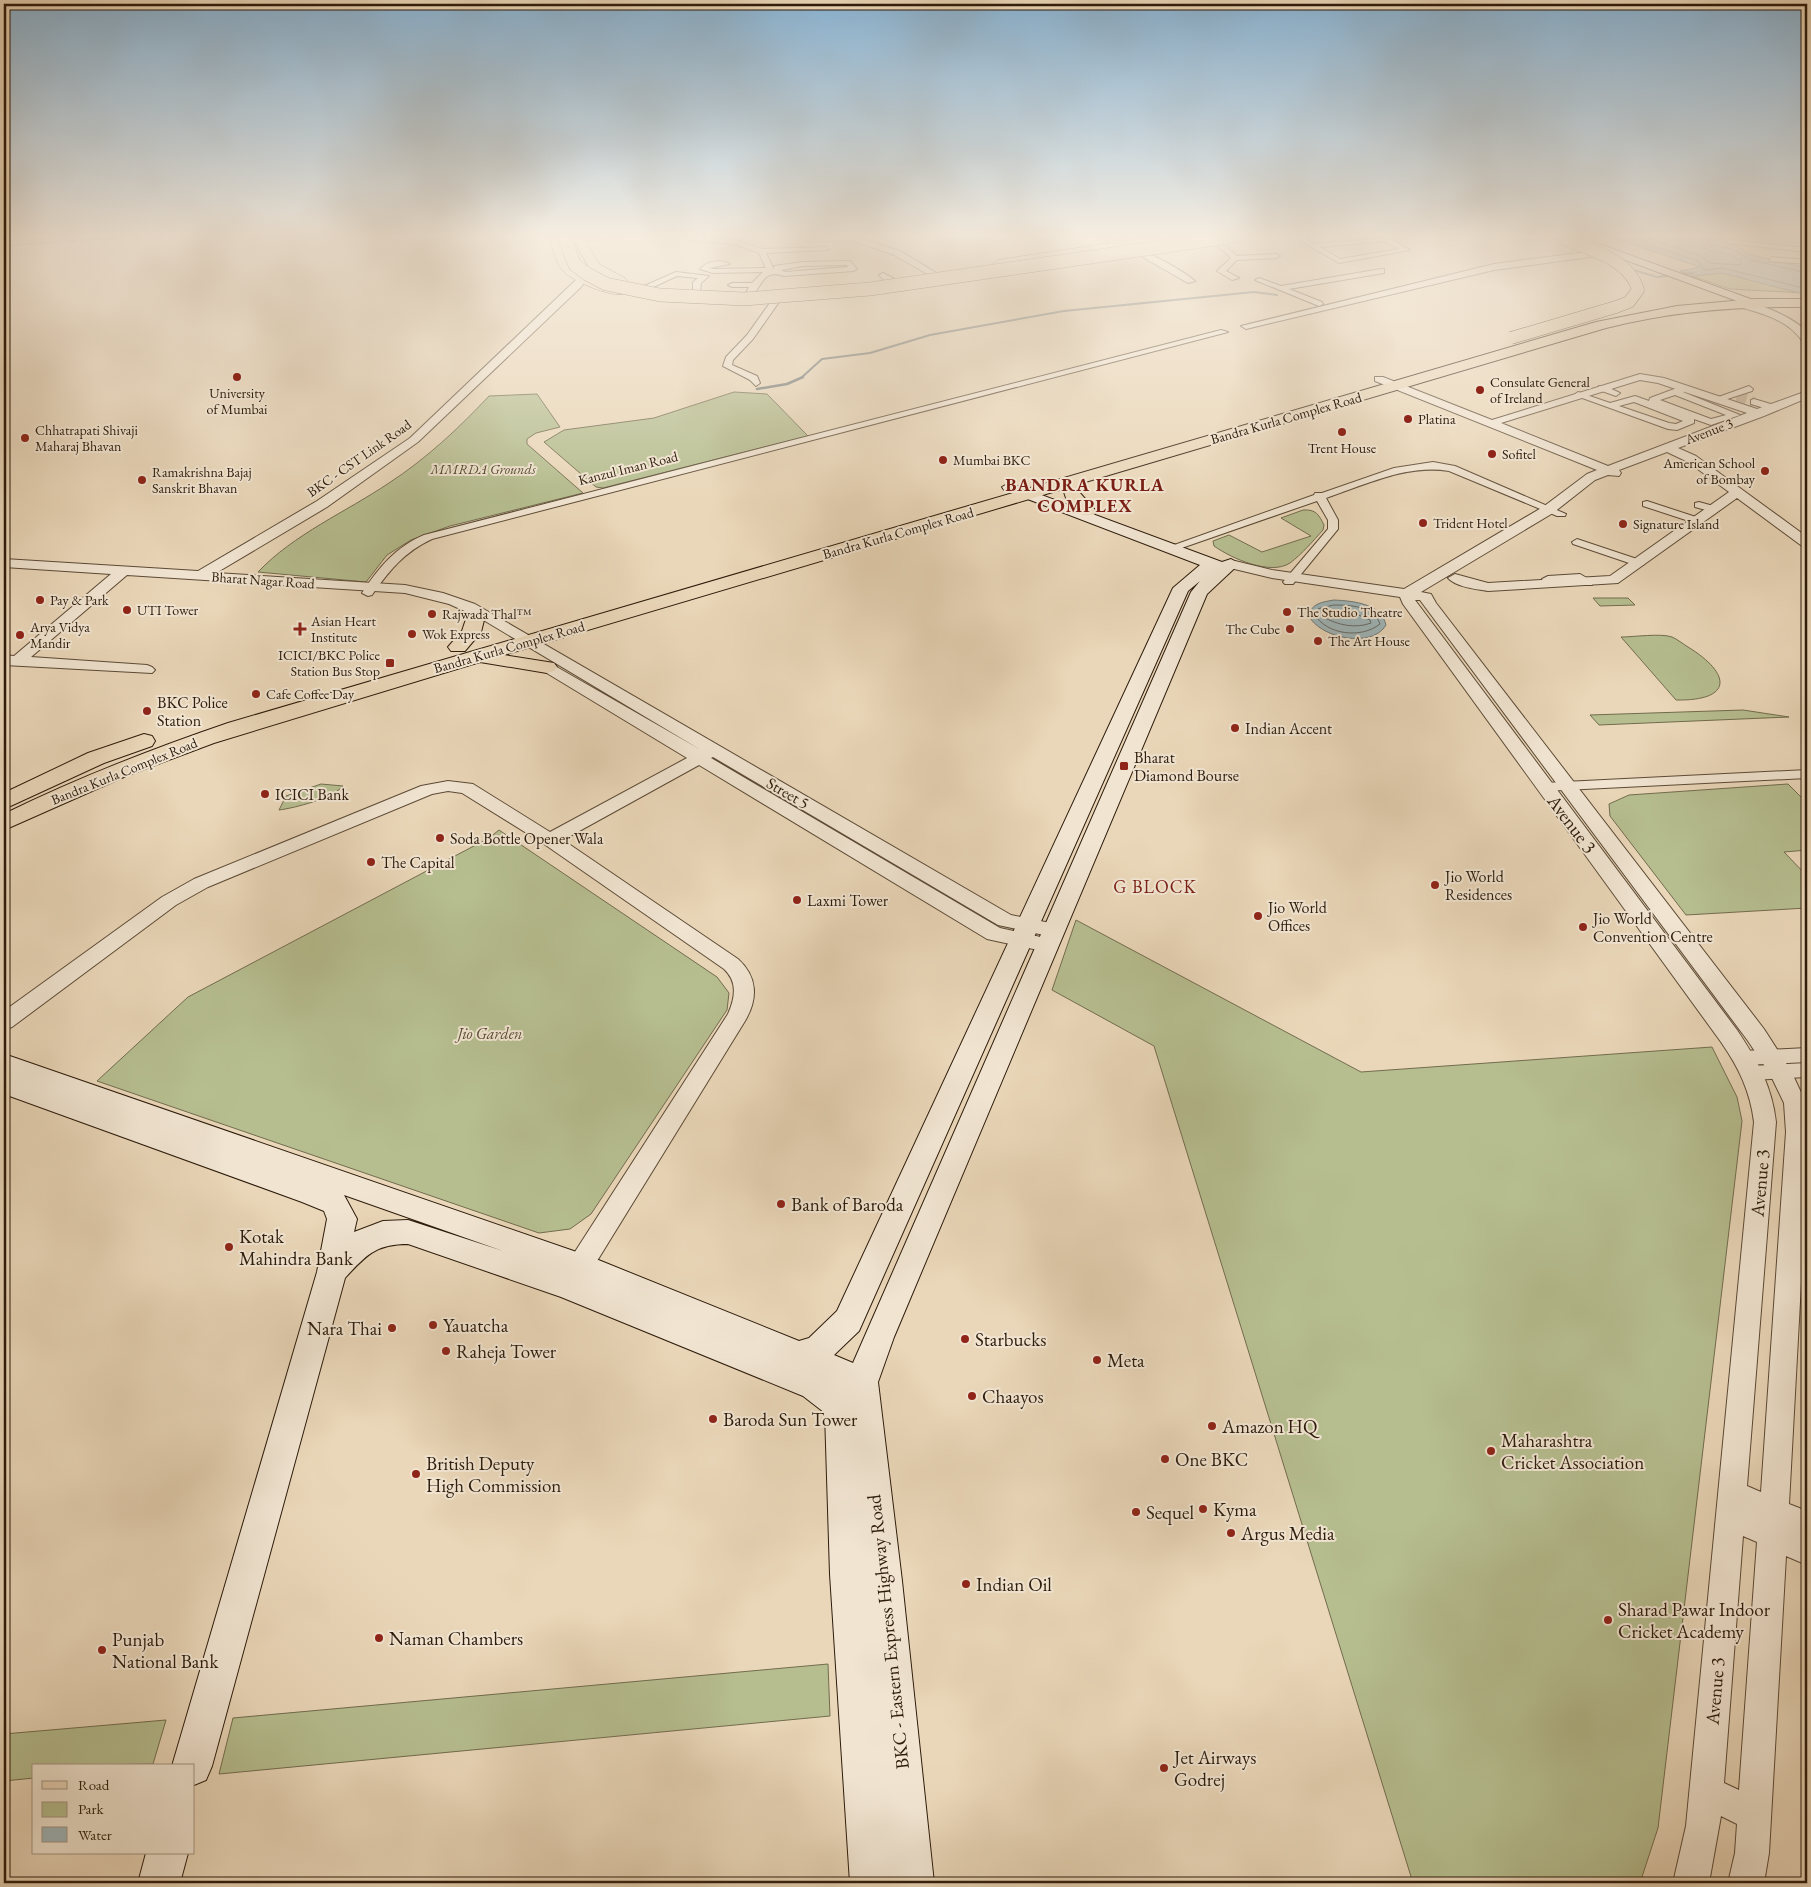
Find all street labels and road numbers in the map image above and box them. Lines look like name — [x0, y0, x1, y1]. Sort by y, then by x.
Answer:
street label: Bandra Kurla Complex Road — [1208, 388, 1364, 448]
street label: Avenue 3 — [1682, 414, 1736, 449]
street label: BKC - CST Link Road — [303, 415, 415, 501]
street label: Kanzul Iman Road — [576, 447, 681, 489]
street label: Bandra Kurla Complex Road — [820, 503, 976, 563]
street label: Bharat Nagar Road — [211, 567, 316, 593]
street label: Bandra Kurla Complex Road — [431, 617, 587, 677]
street label: Bandra Kurla Complex Road — [48, 733, 201, 809]
street label: Street 5 — [763, 772, 813, 814]
street label: Avenue 3 — [1541, 789, 1602, 858]
street label: Avenue 3 — [1745, 1148, 1775, 1219]
street label: BKC - Eastern Express Highway Road — [861, 1493, 915, 1771]
street label: Avenue 3 — [1700, 1656, 1730, 1727]

